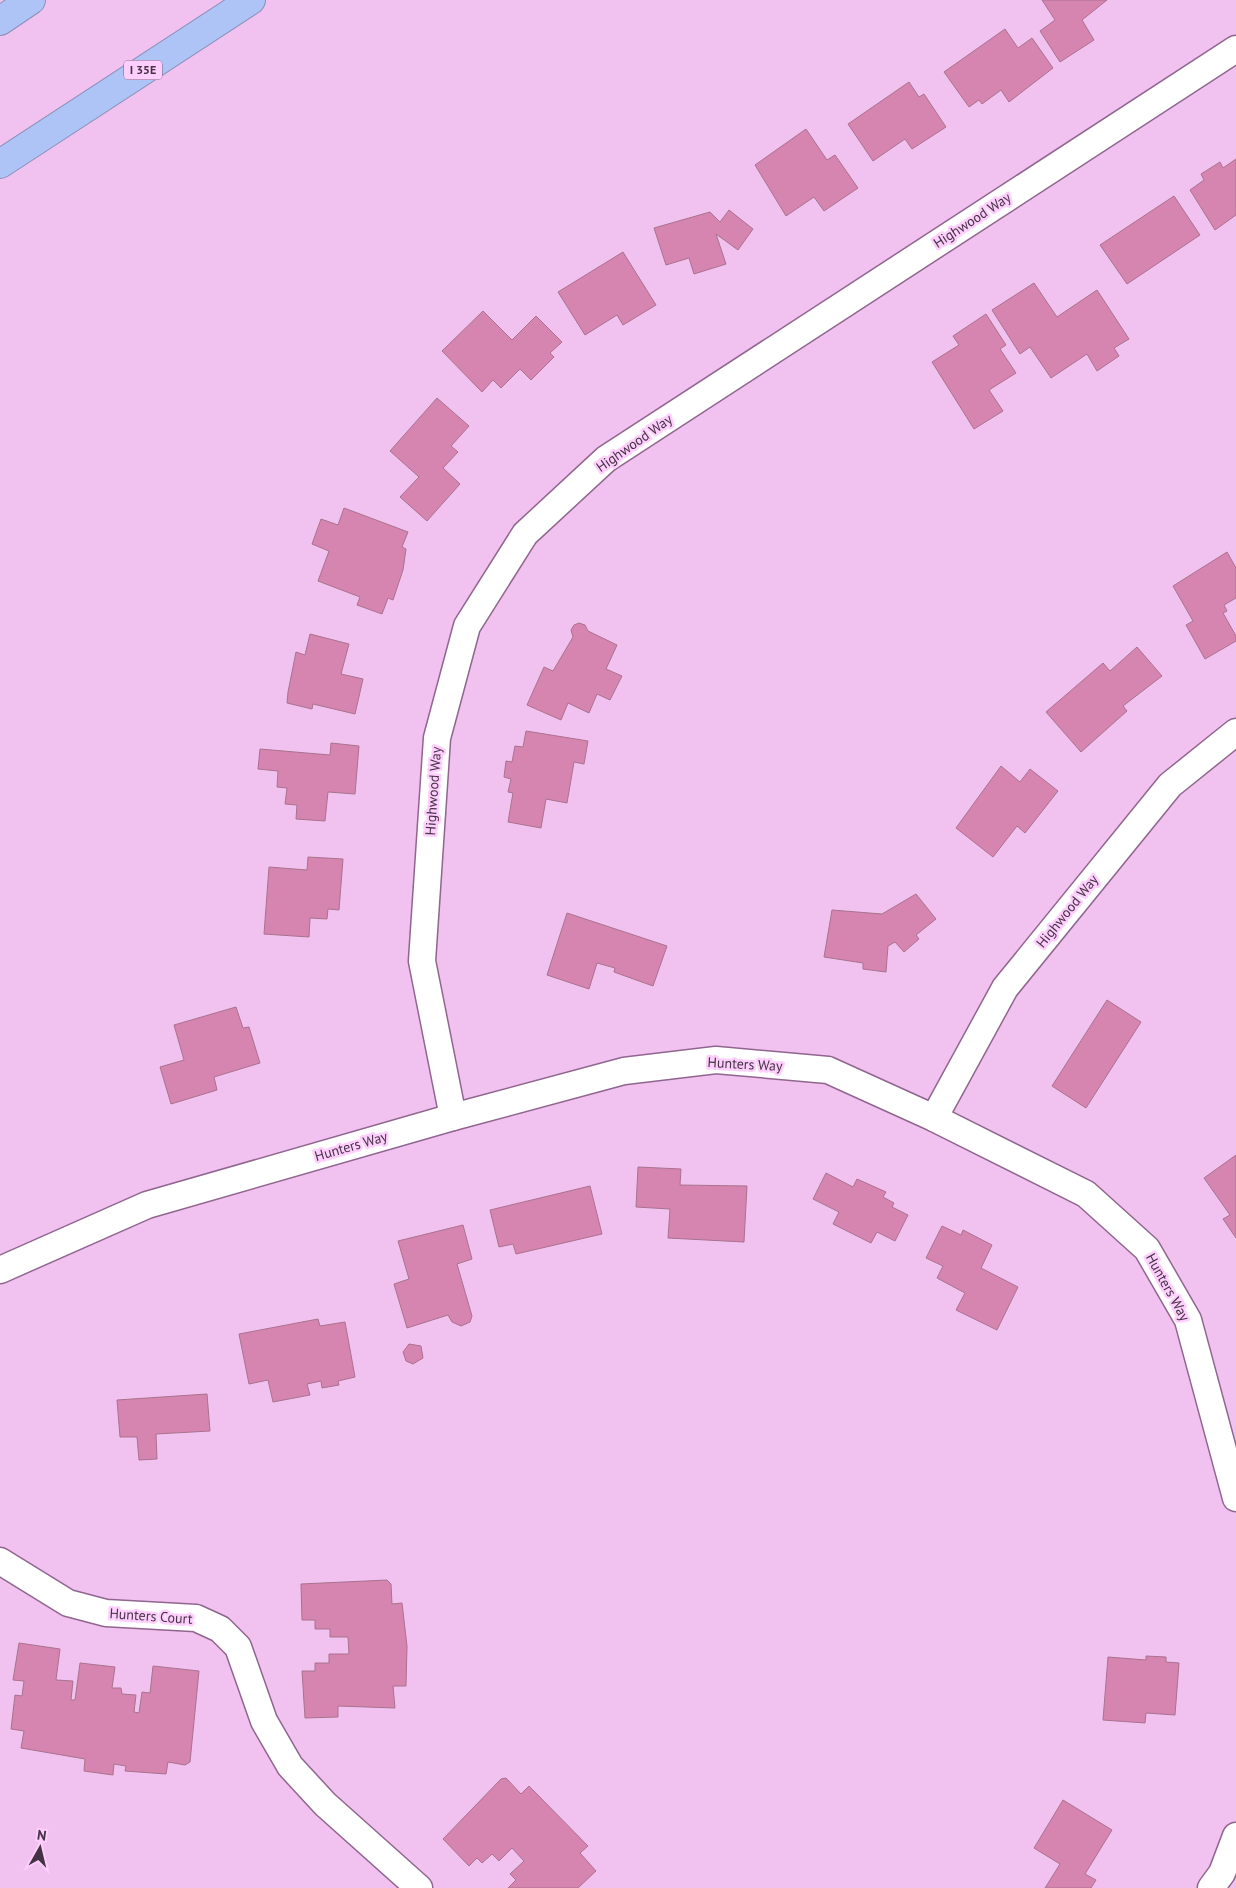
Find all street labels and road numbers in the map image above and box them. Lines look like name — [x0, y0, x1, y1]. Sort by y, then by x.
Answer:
road number: I 35E — [124, 60, 162, 80]
street label: Highwood Way — [930, 188, 1015, 252]
street label: Highwood Way — [592, 410, 676, 476]
street label: Highwood Way — [421, 746, 445, 836]
street label: Highwood Way — [1032, 870, 1102, 951]
street label: Hunters Way — [707, 1053, 783, 1075]
street label: Hunters Way — [313, 1127, 390, 1165]
street label: Hunters Way — [1142, 1250, 1194, 1325]
street label: Hunters Court — [109, 1604, 193, 1628]

